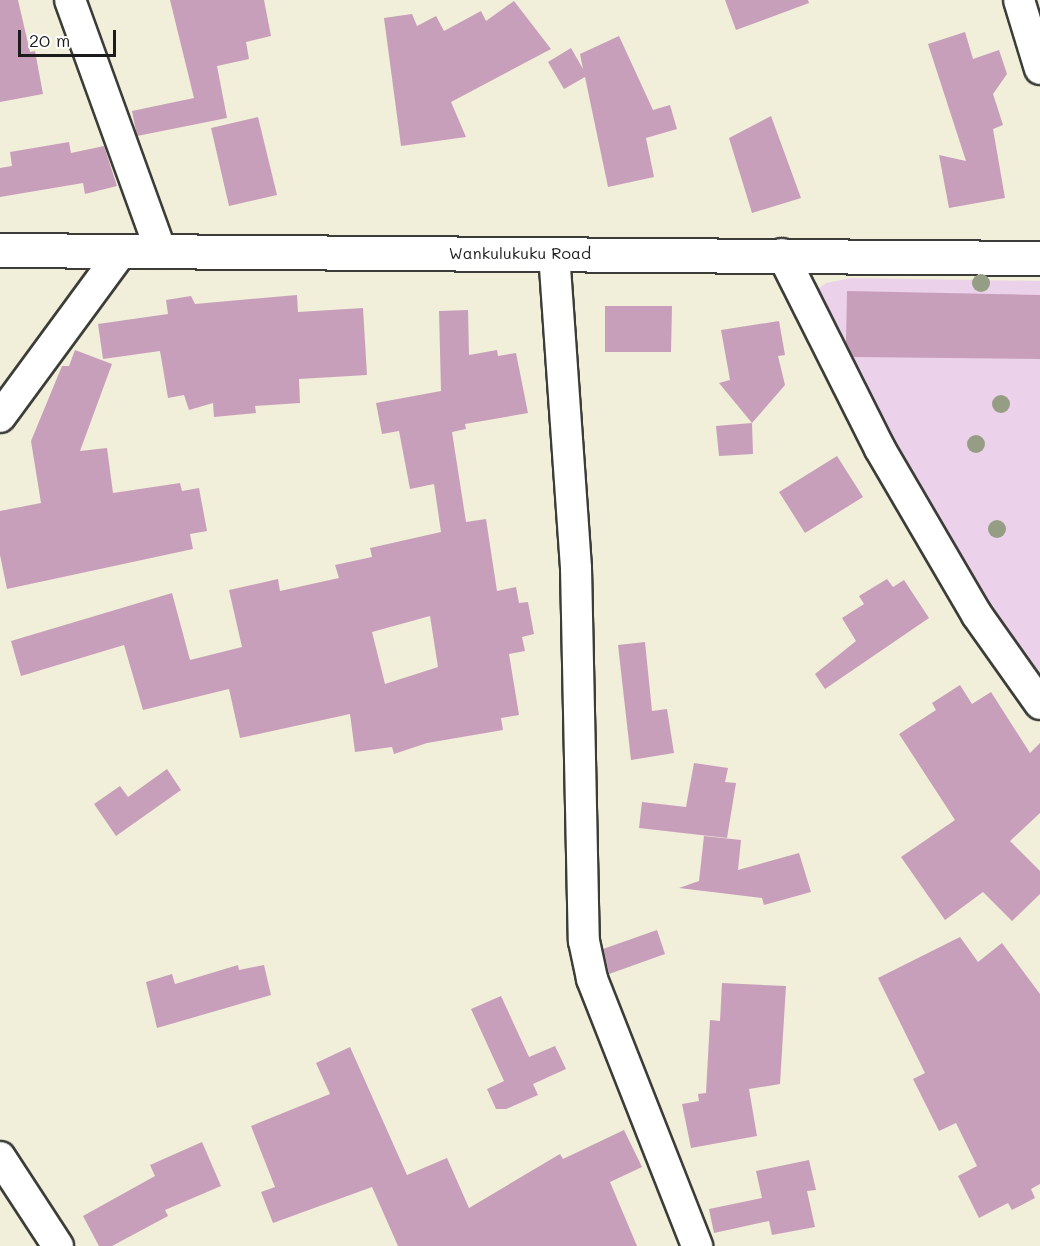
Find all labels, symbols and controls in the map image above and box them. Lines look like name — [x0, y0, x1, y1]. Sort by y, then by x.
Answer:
scale bar — [21, 18, 118, 56]
text: 20 m — [29, 28, 70, 52]
street label: Wankulukuku Road — [449, 243, 591, 263]

